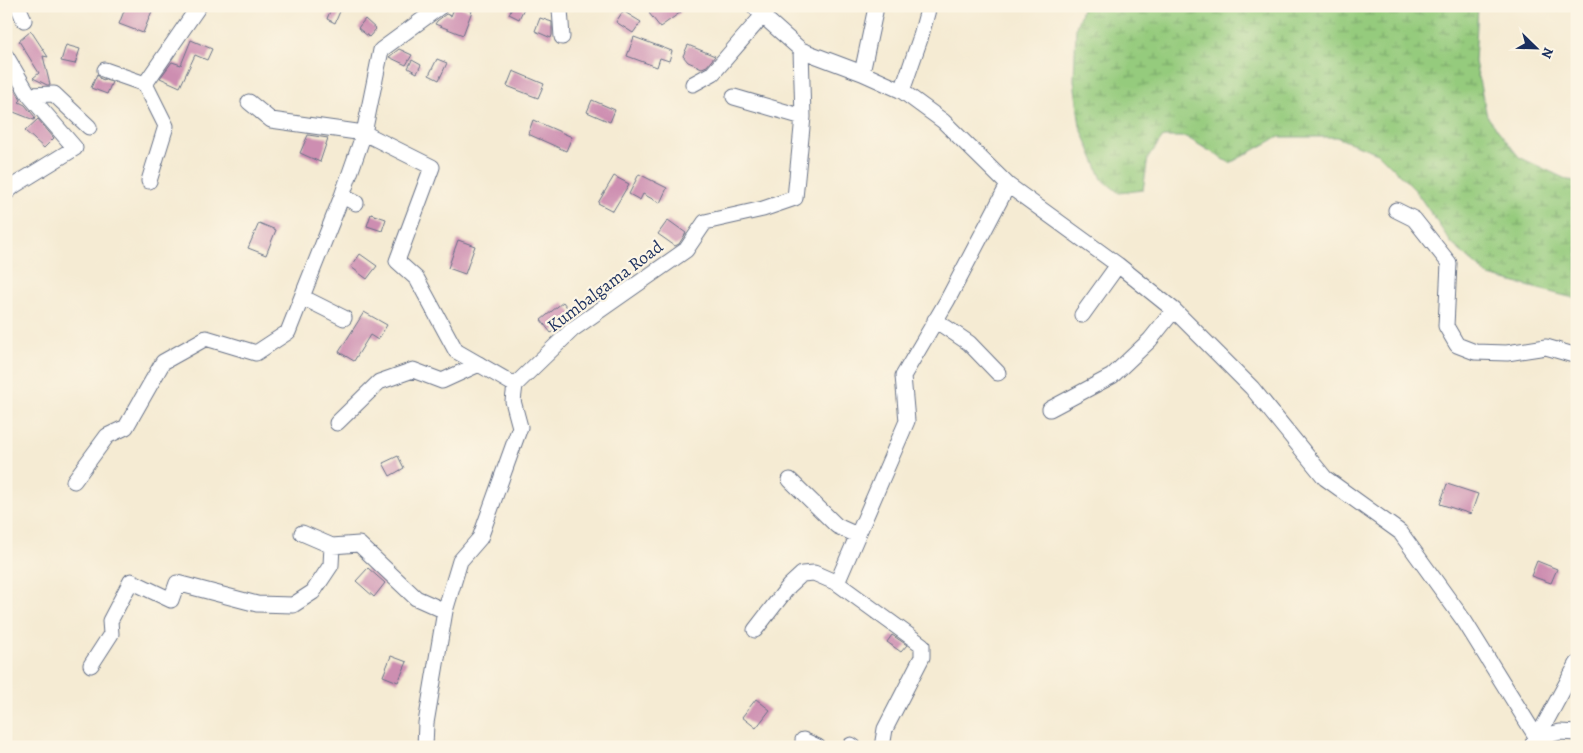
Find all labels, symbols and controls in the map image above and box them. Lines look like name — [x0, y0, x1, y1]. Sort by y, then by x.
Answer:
north arrow — [1510, 22, 1560, 72]
text: N — [1537, 44, 1558, 61]
street label: Kumbalgama Road — [542, 234, 668, 337]

